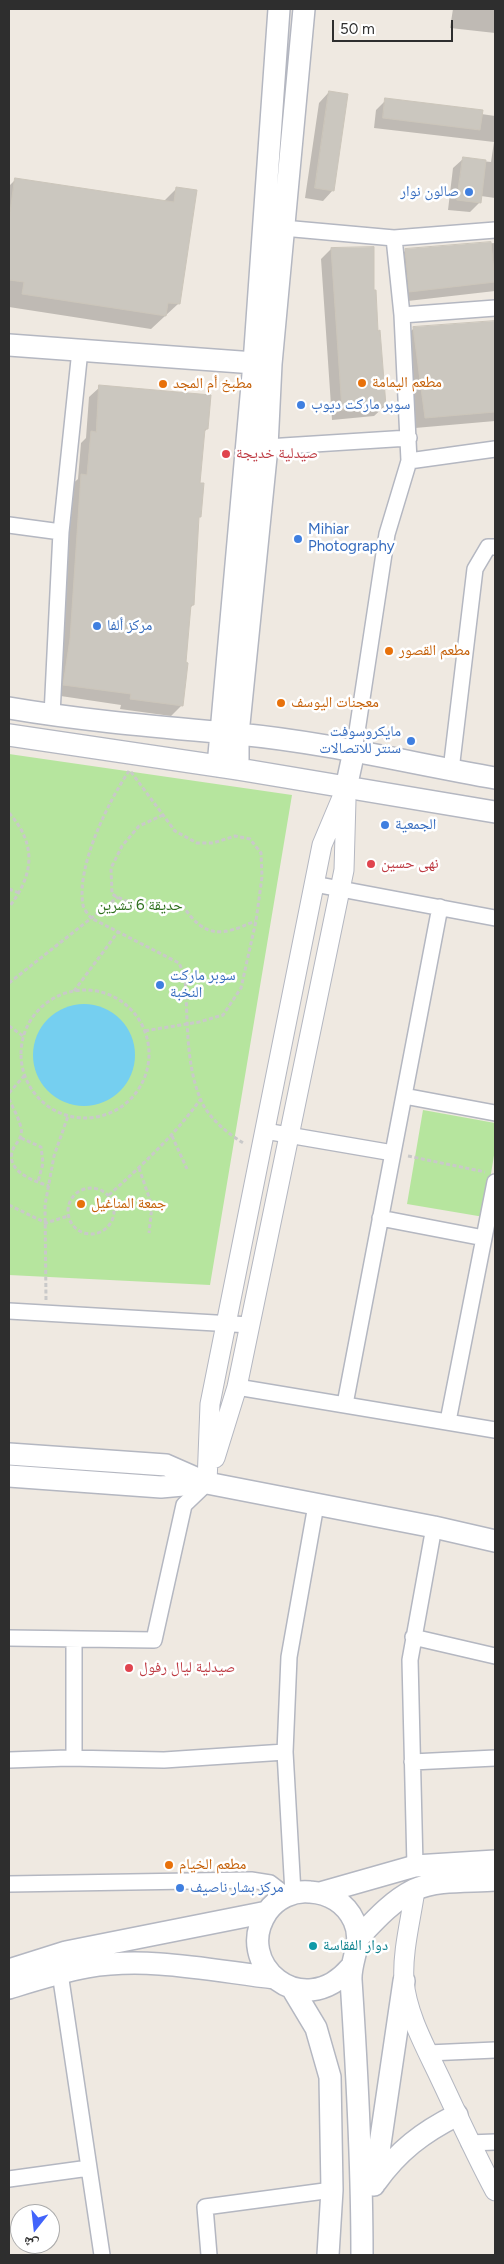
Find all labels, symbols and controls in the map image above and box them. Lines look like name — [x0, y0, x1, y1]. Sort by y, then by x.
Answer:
scale bar — [334, 10, 455, 42]
text: 50 m — [340, 20, 375, 38]
place label: صالون نوار — [400, 183, 459, 201]
marker: صالون نوار — [463, 186, 475, 198]
place label: مطعم اليمامة — [372, 374, 442, 392]
place label: مطبخ أم المجد — [173, 375, 252, 393]
marker: مطعم اليمامة — [356, 377, 368, 389]
marker: مطبخ أم المجد — [157, 378, 169, 390]
place label: سوبر ماركت ديوب — [311, 396, 410, 414]
marker: سوبر ماركت ديوب — [295, 399, 307, 411]
place label: صيدلية خديجة — [236, 445, 318, 463]
marker: صيدلية خديجة — [220, 448, 232, 460]
place label: Mihiar Photography — [308, 521, 395, 556]
marker: Mihiar Photography — [292, 533, 304, 545]
place label: مركز ألفا — [107, 617, 152, 635]
marker: مركز ألفا — [91, 620, 103, 632]
place label: مطعم القصور — [399, 642, 470, 660]
marker: مطعم القصور — [383, 645, 395, 657]
place label: معجنات اليوسف — [291, 694, 379, 712]
marker: معجنات اليوسف — [275, 697, 287, 709]
place label: مايكروسوفت سنتر للاتصالات — [319, 723, 401, 758]
marker: مايكروسوفت سنتر للاتصالات — [405, 735, 417, 747]
place label: الجمعية — [395, 816, 436, 834]
marker: الجمعية — [379, 819, 391, 831]
place label: نهى حسين — [381, 855, 439, 873]
marker: نهى حسين — [365, 858, 377, 870]
park label: حديقة 6 تشرين — [97, 897, 183, 915]
place label: سوبر ماركت النخبة — [170, 967, 236, 1002]
marker: سوبر ماركت النخبة — [154, 979, 166, 991]
place label: جمعة المناغيل — [91, 1195, 166, 1213]
marker: جمعة المناغيل — [75, 1198, 87, 1210]
place label: صيدلية ليال رفول — [139, 1659, 235, 1677]
marker: صيدلية ليال رفول — [123, 1662, 135, 1674]
place label: مطعم الخيام — [179, 1856, 246, 1874]
marker: مطعم الخيام — [163, 1859, 175, 1871]
place label: مركز بشار ناصيف — [190, 1879, 284, 1897]
marker: مركز بشار ناصيف — [174, 1882, 186, 1894]
place label: دوار الفقاسة — [323, 1937, 388, 1955]
marker: دوار الفقاسة — [307, 1940, 319, 1952]
north arrow — [10, 2204, 60, 2254]
text: ش — [22, 2233, 40, 2253]

